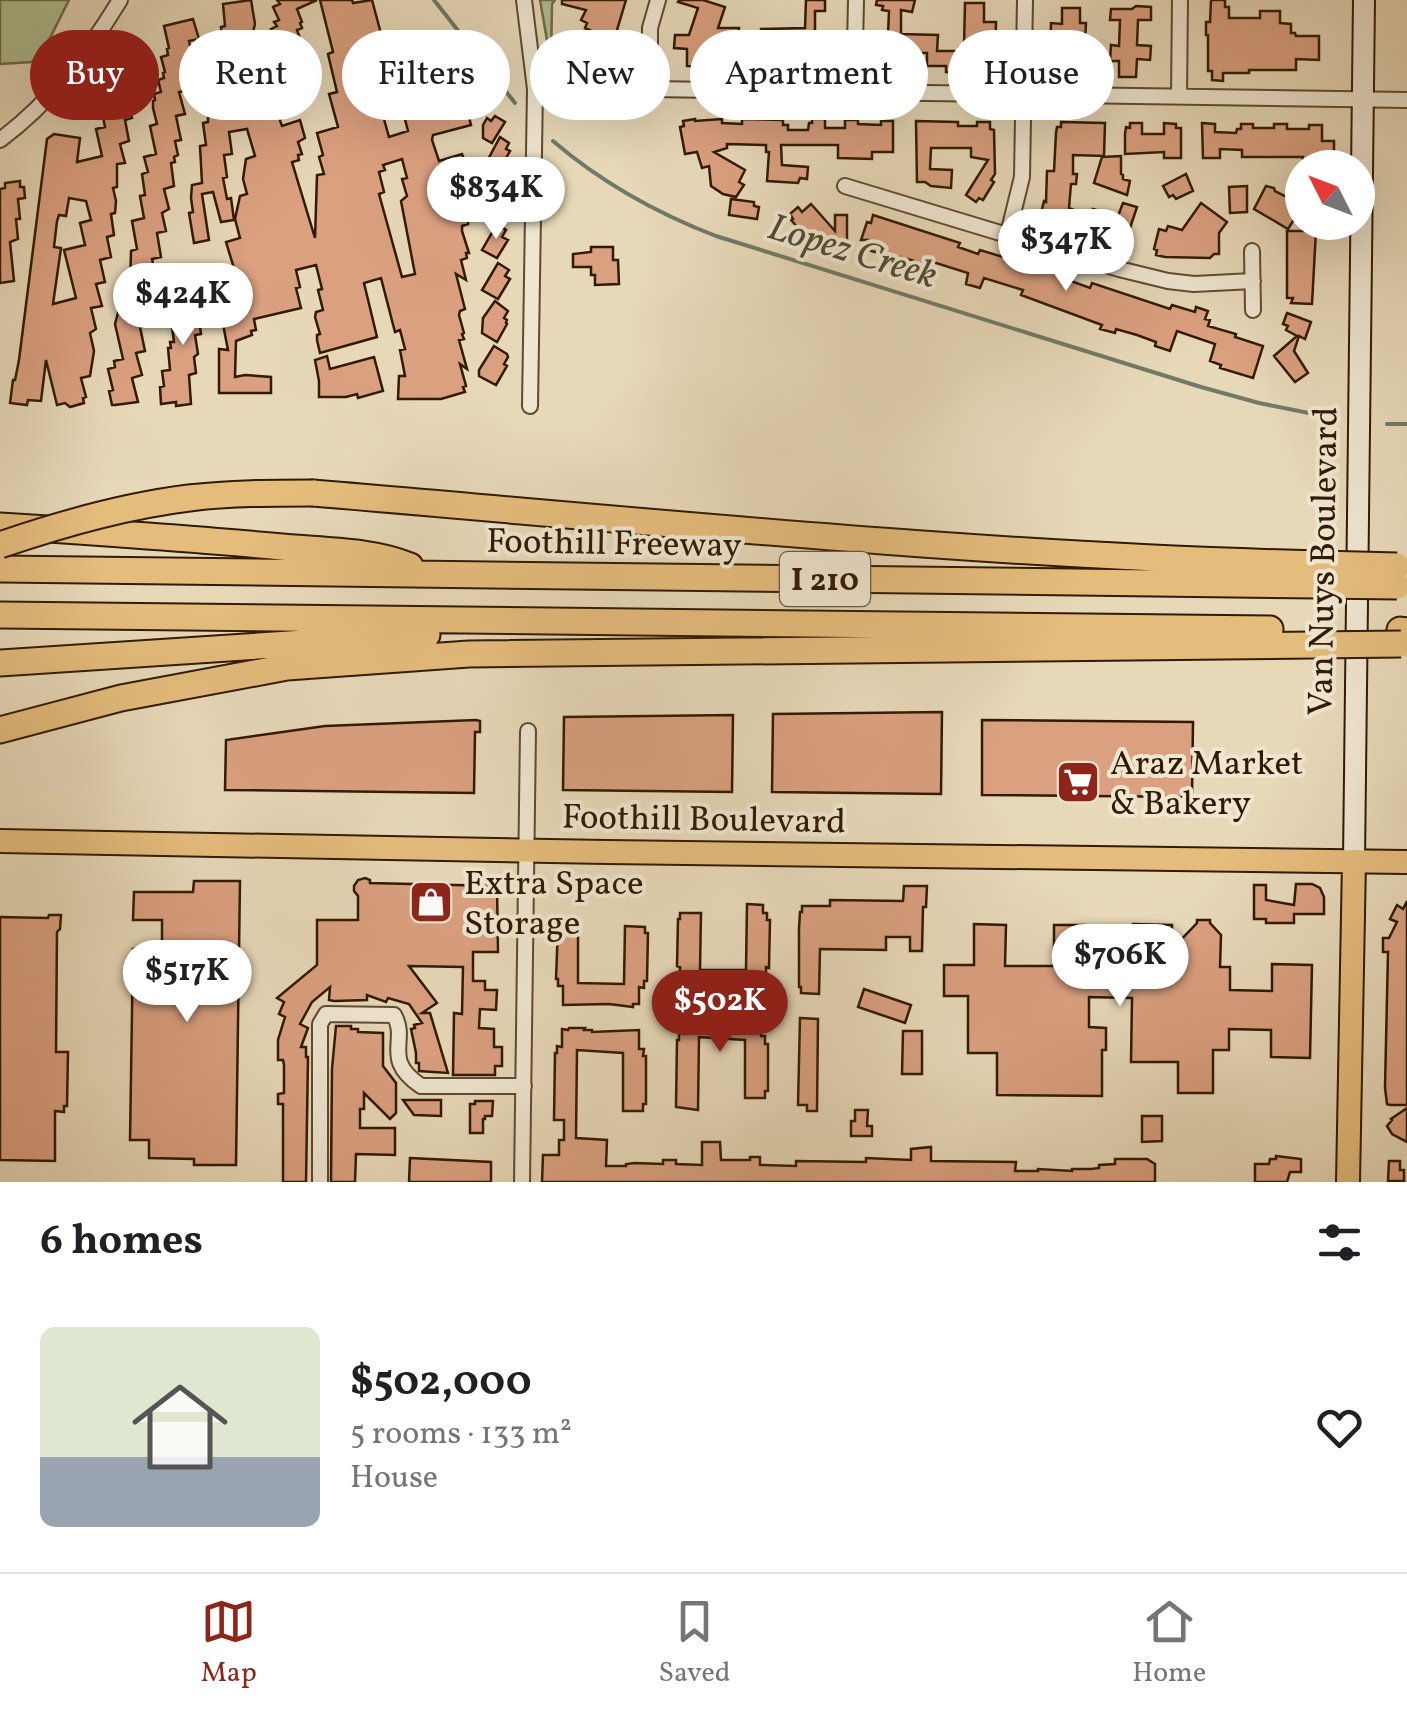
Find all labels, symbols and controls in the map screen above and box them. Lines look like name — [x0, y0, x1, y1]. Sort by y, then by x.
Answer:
chip: Buy — [30, 30, 159, 120]
chip: Rent — [179, 30, 322, 120]
chip: Filters — [342, 30, 510, 120]
chip: New — [530, 30, 670, 120]
chip: Apartment — [690, 30, 928, 120]
chip: House — [948, 30, 1114, 120]
north arrow — [1285, 150, 1375, 240]
map controls — [1285, 150, 1375, 240]
pin: $834K — [426, 157, 566, 242]
text: $834K — [449, 167, 543, 211]
water label: Lopez Creek — [761, 203, 943, 304]
pin: $347K — [996, 209, 1136, 294]
text: $347K — [1020, 219, 1112, 263]
pin: $424K — [113, 263, 253, 348]
text: $424K — [135, 273, 231, 317]
street label: Van Nuys Boulevard — [1298, 406, 1352, 716]
street label: Foothill Freeway — [486, 519, 742, 571]
road number: I 210 — [780, 552, 870, 606]
place label: Araz Market & Bakery — [1110, 741, 1303, 829]
supermarket icon: Araz Market & Bakery — [1055, 759, 1101, 805]
street label: Foothill Boulevard — [562, 795, 846, 847]
place label: Extra Space Storage — [464, 861, 644, 949]
shop icon: Extra Space Storage — [408, 879, 454, 925]
pin: $706K — [1050, 924, 1190, 1009]
text: $706K — [1074, 934, 1166, 978]
pin: $517K — [117, 940, 257, 1025]
text: $517K — [145, 950, 229, 994]
pin: $502K — [650, 970, 790, 1055]
text: $502K — [674, 980, 766, 1024]
text: 6 homes — [40, 1213, 203, 1272]
icon: filters — [1312, 1215, 1367, 1270]
text: $502,000 — [350, 1354, 532, 1413]
icon: home — [120, 1367, 240, 1487]
icon: heart — [1312, 1400, 1367, 1455]
text: 5 rooms · 133 m² — [350, 1413, 572, 1457]
text: House — [350, 1457, 438, 1501]
tab: Map — [201, 1594, 257, 1693]
tab: Saved — [658, 1594, 731, 1693]
tab: Home — [1132, 1594, 1206, 1693]

